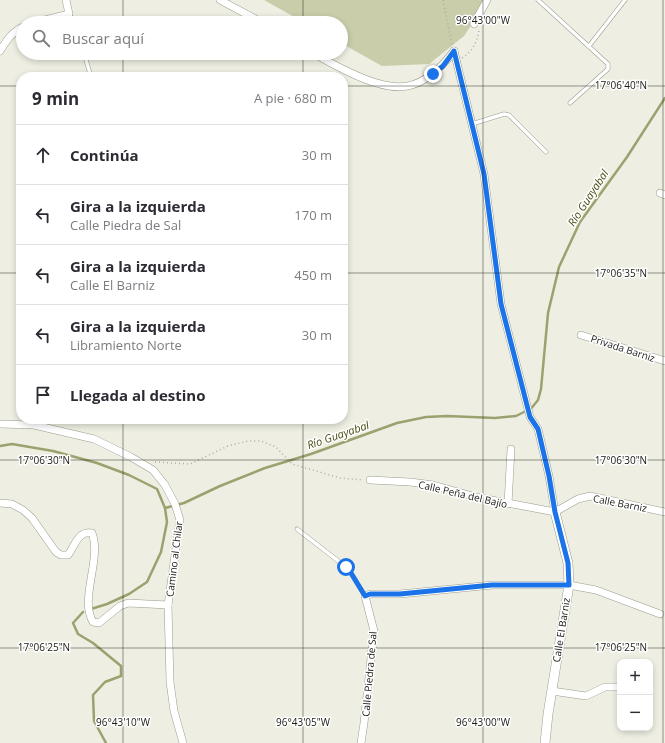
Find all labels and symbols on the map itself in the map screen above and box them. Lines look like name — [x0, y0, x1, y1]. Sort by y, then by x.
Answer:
text: 96°43'00"W — [456, 13, 511, 27]
route end — [424, 65, 442, 83]
text: 17°06'40"N — [595, 78, 647, 92]
water label: Río Guayabal — [564, 166, 612, 229]
text: 17°06'35"N — [595, 266, 647, 280]
street label: Privada Barniz — [589, 331, 657, 365]
water label: Río Guayabal — [305, 417, 371, 452]
text: 17°06'30"N — [18, 453, 70, 467]
text: 17°06'30"N — [595, 453, 647, 467]
street label: Calle Peña del Bajío — [417, 477, 509, 511]
street label: Calle Barniz — [592, 491, 648, 515]
street label: Camino al Chilar — [162, 520, 186, 598]
route start — [337, 558, 355, 576]
street label: Calle El Barniz — [549, 596, 573, 663]
street label: Calle Piedra de Sal — [358, 631, 380, 717]
text: 17°06'25"N — [18, 640, 70, 654]
text: 17°06'25"N — [595, 640, 647, 654]
text: 96°43'10"W — [96, 715, 151, 729]
text: 96°43'05"W — [276, 715, 331, 729]
text: 96°43'00"W — [456, 715, 511, 729]

